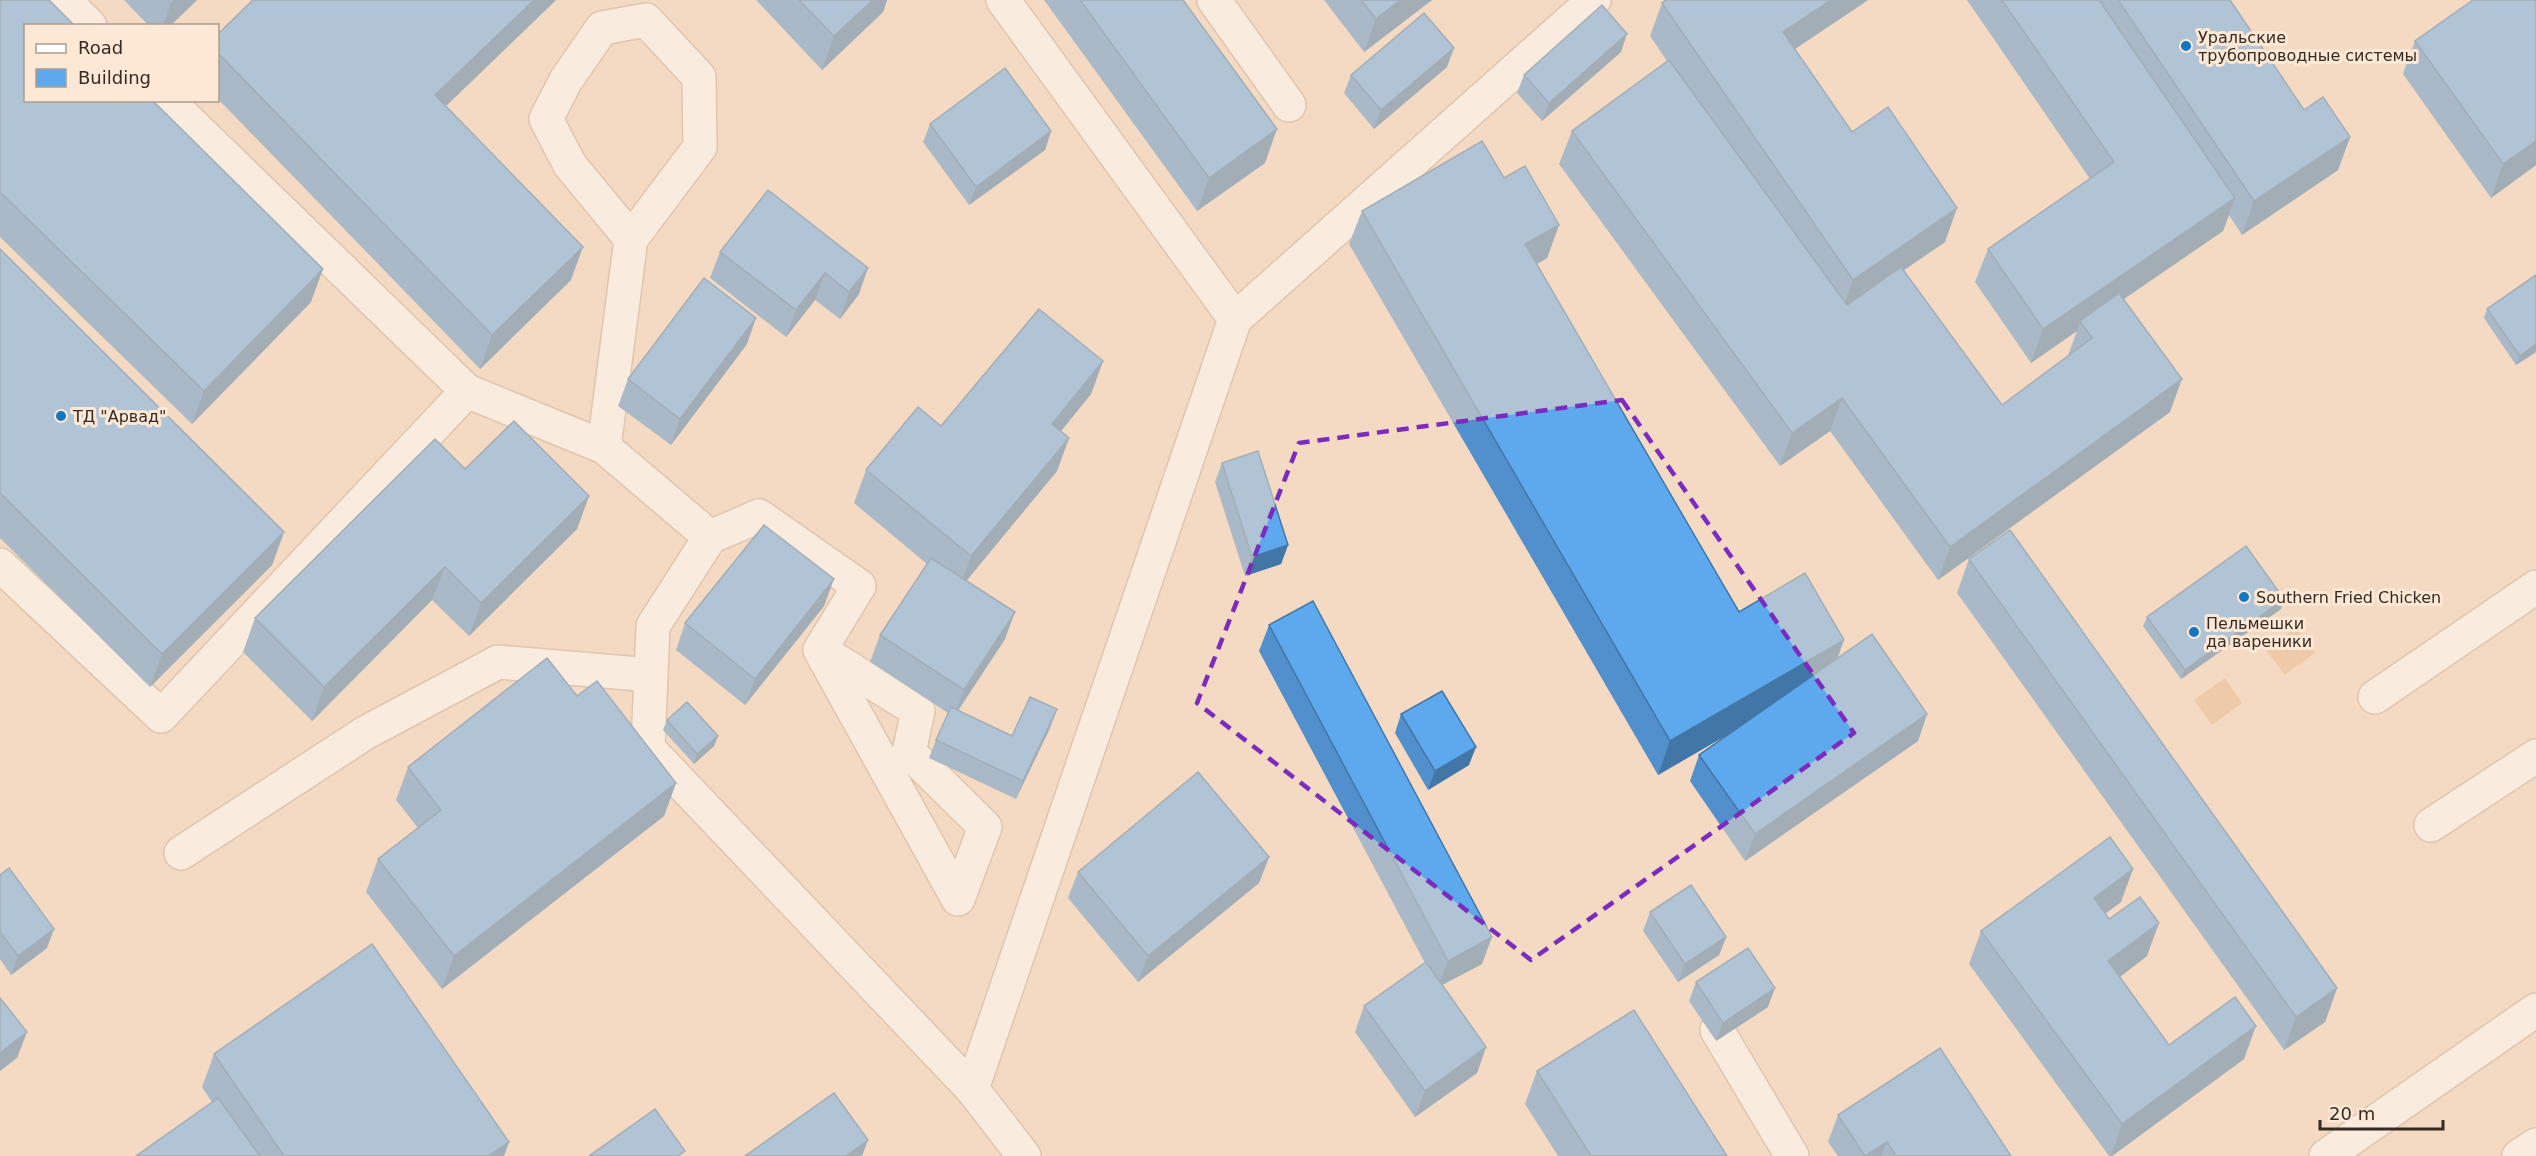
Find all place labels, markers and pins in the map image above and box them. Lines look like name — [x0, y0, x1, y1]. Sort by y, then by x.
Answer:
place label: Уральские трубопроводные системы — [2198, 28, 2417, 65]
marker: Уральские трубопроводные системы — [2179, 39, 2193, 53]
place label: ТД "Арвад" — [72, 407, 166, 426]
marker: ТД "Арвад" — [54, 409, 68, 423]
place label: Southern Fried Chicken — [2256, 588, 2441, 607]
marker: Southern Fried Chicken — [2237, 590, 2251, 604]
place label: Пельмешки да вареники — [2206, 614, 2312, 651]
marker: Пельмешки да вареники — [2187, 625, 2201, 639]

